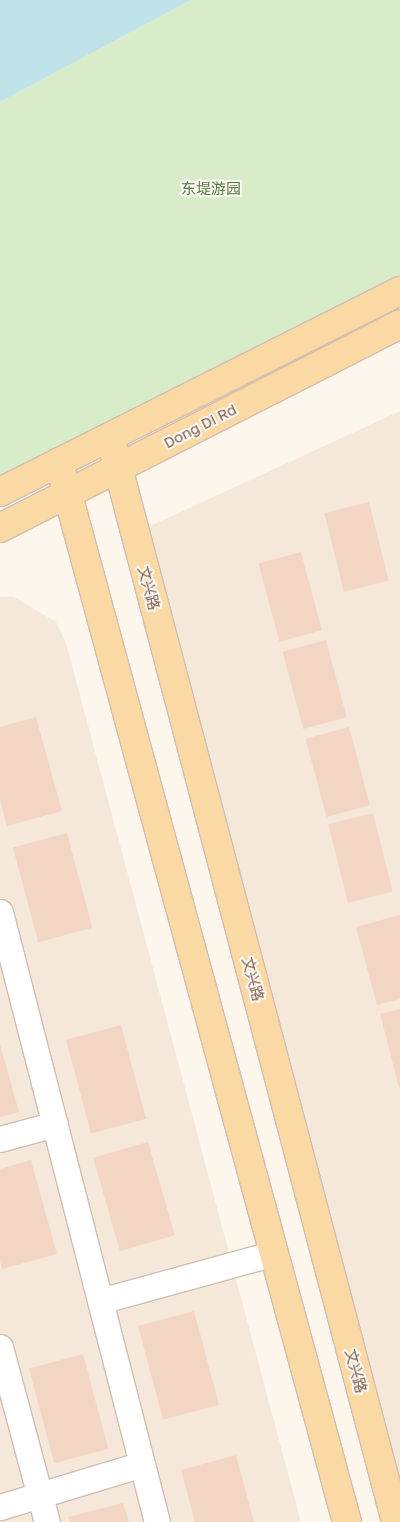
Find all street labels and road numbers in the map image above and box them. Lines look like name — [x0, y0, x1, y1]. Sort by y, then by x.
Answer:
street label: Dong Di Rd — [161, 400, 239, 452]
street label: 文兴路 — [134, 564, 164, 612]
street label: 文兴路 — [238, 955, 268, 1003]
street label: 文兴路 — [341, 1347, 371, 1395]

